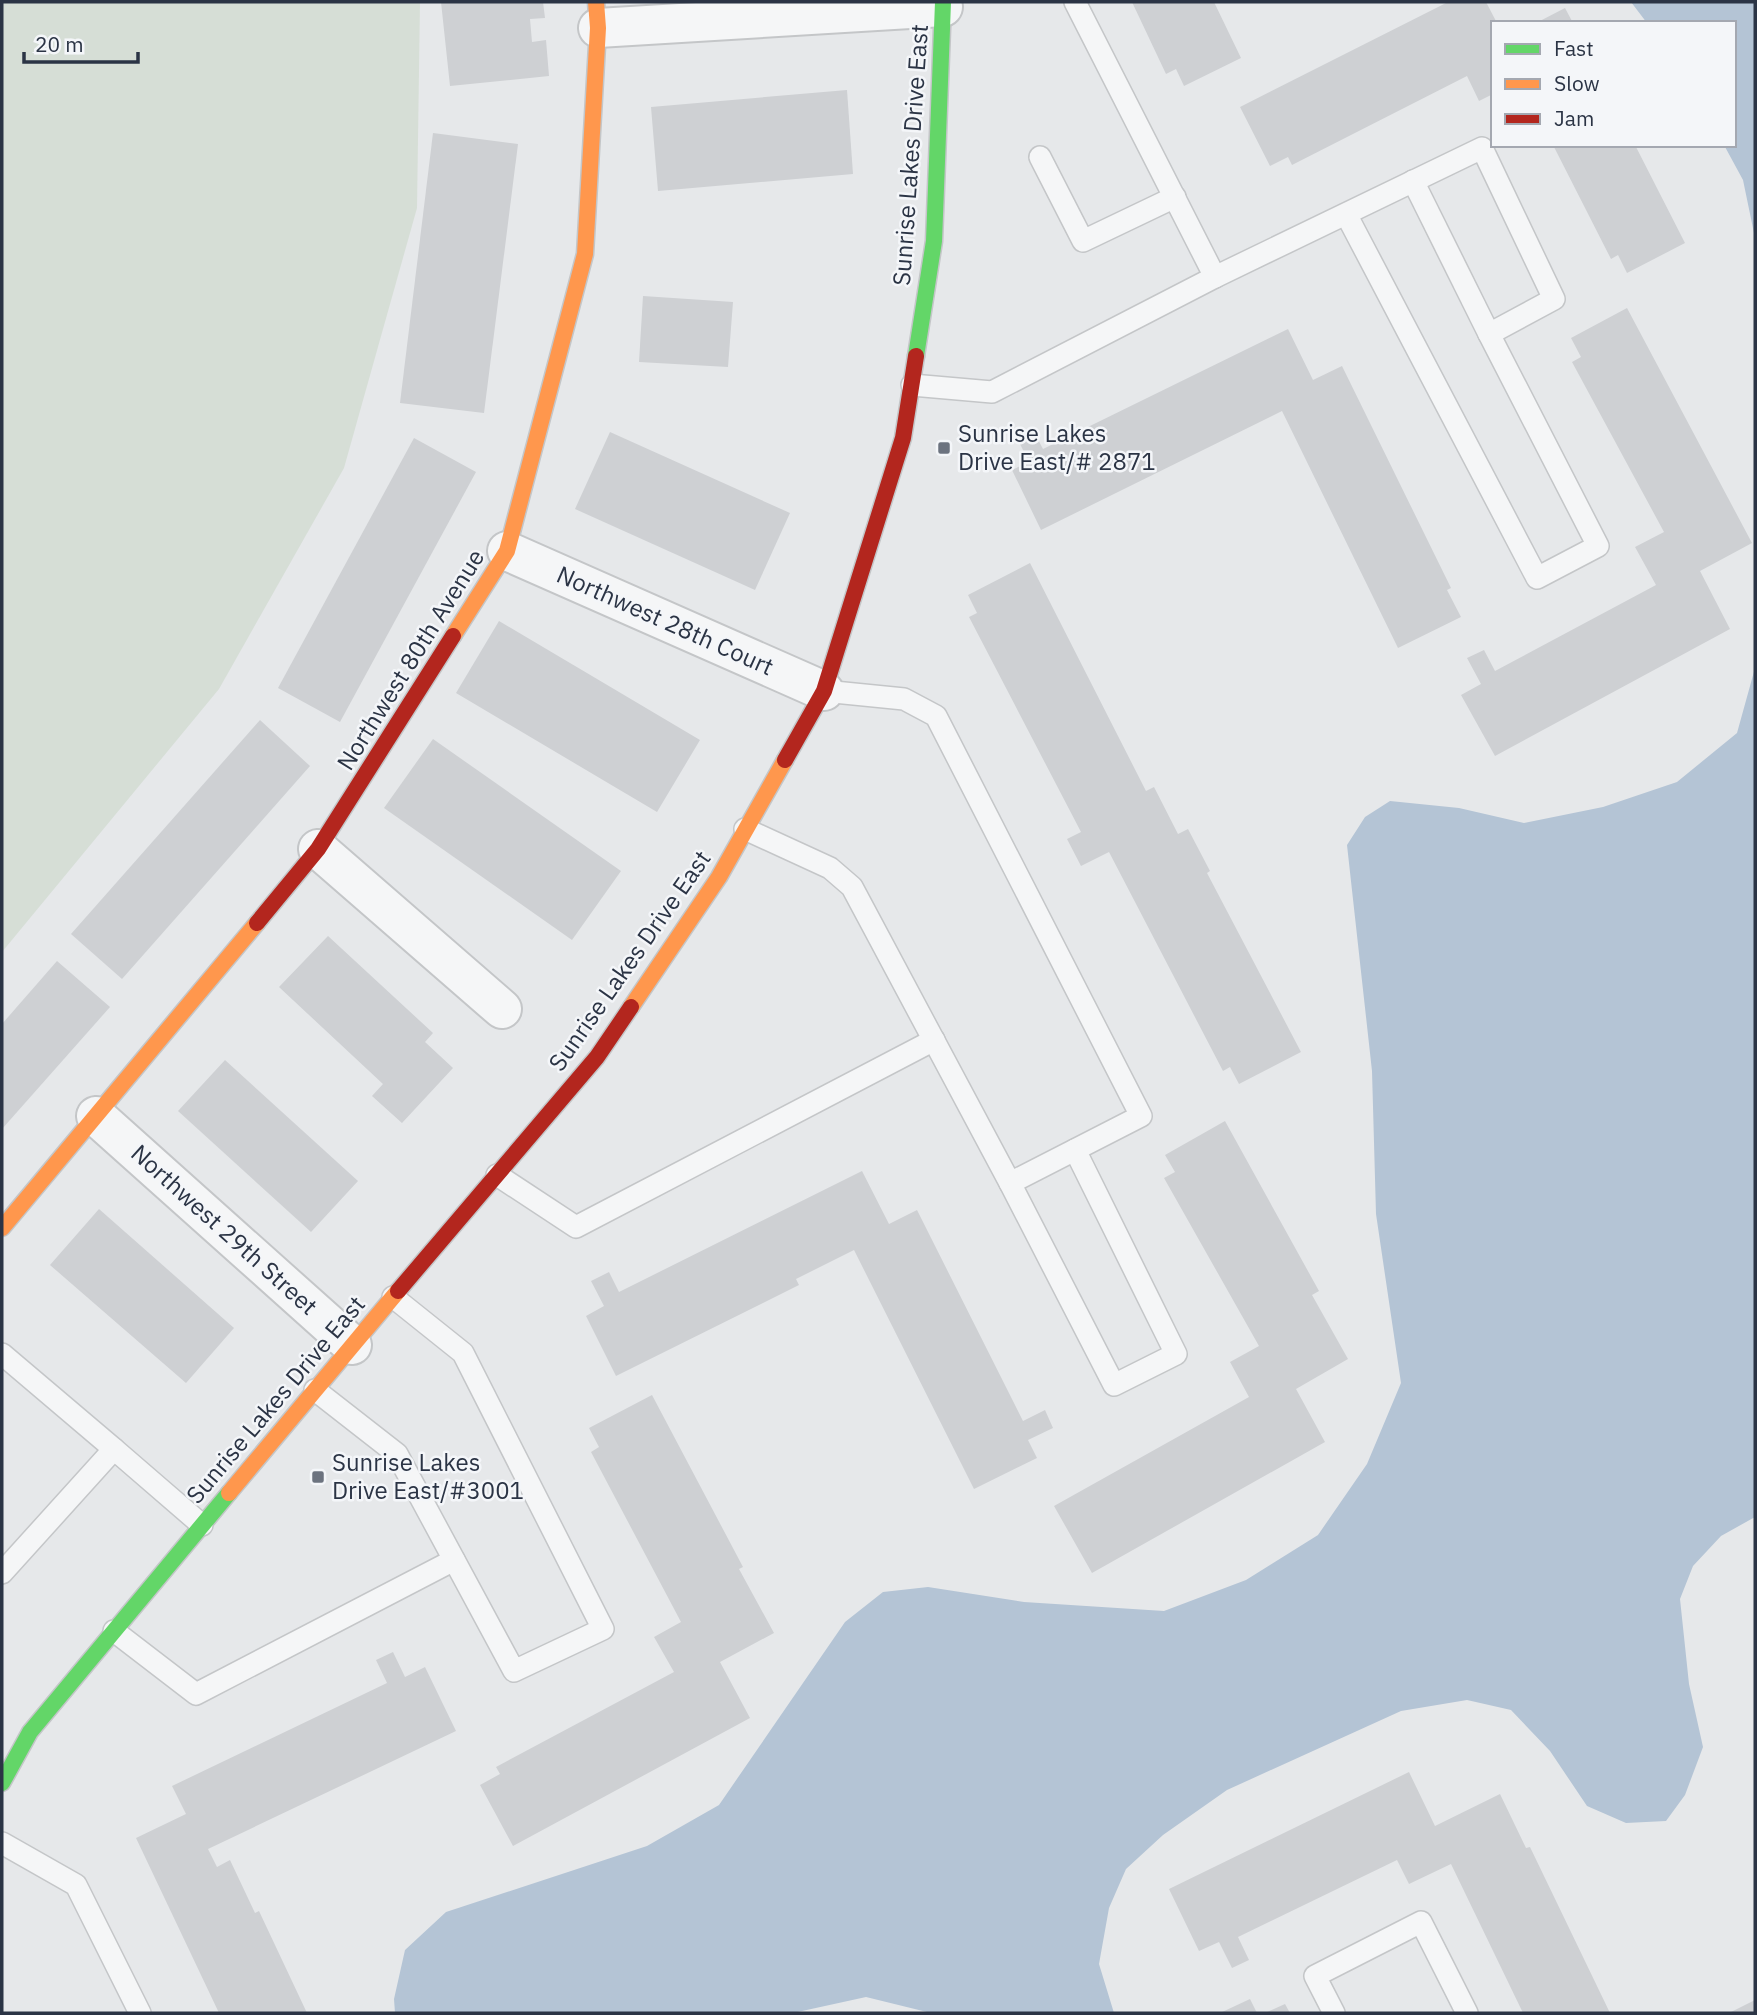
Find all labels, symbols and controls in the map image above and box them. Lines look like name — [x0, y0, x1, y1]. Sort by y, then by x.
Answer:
scale bar — [24, 21, 138, 65]
legend — [1491, 21, 1736, 147]
street label: Sunrise Lakes Drive East — [885, 23, 935, 287]
text: 20 m — [35, 30, 84, 58]
text: Fast — [1554, 34, 1594, 62]
text: Slow — [1554, 69, 1600, 97]
text: Jam — [1554, 104, 1594, 132]
place label: Sunrise Lakes Drive East/# 2871 — [958, 417, 1156, 477]
marker: Sunrise Lakes Drive East/# 2871 — [936, 440, 952, 456]
street label: Northwest 80th Avenue — [329, 543, 491, 776]
street label: Northwest 28th Court — [552, 558, 779, 682]
street label: Sunrise Lakes Drive East — [541, 844, 717, 1077]
street label: Northwest 29th Street — [125, 1137, 325, 1322]
street label: Sunrise Lakes Drive East — [179, 1289, 372, 1510]
place label: Sunrise Lakes Drive East/#3001 — [332, 1446, 524, 1506]
marker: Sunrise Lakes Drive East/#3001 — [310, 1469, 326, 1485]

